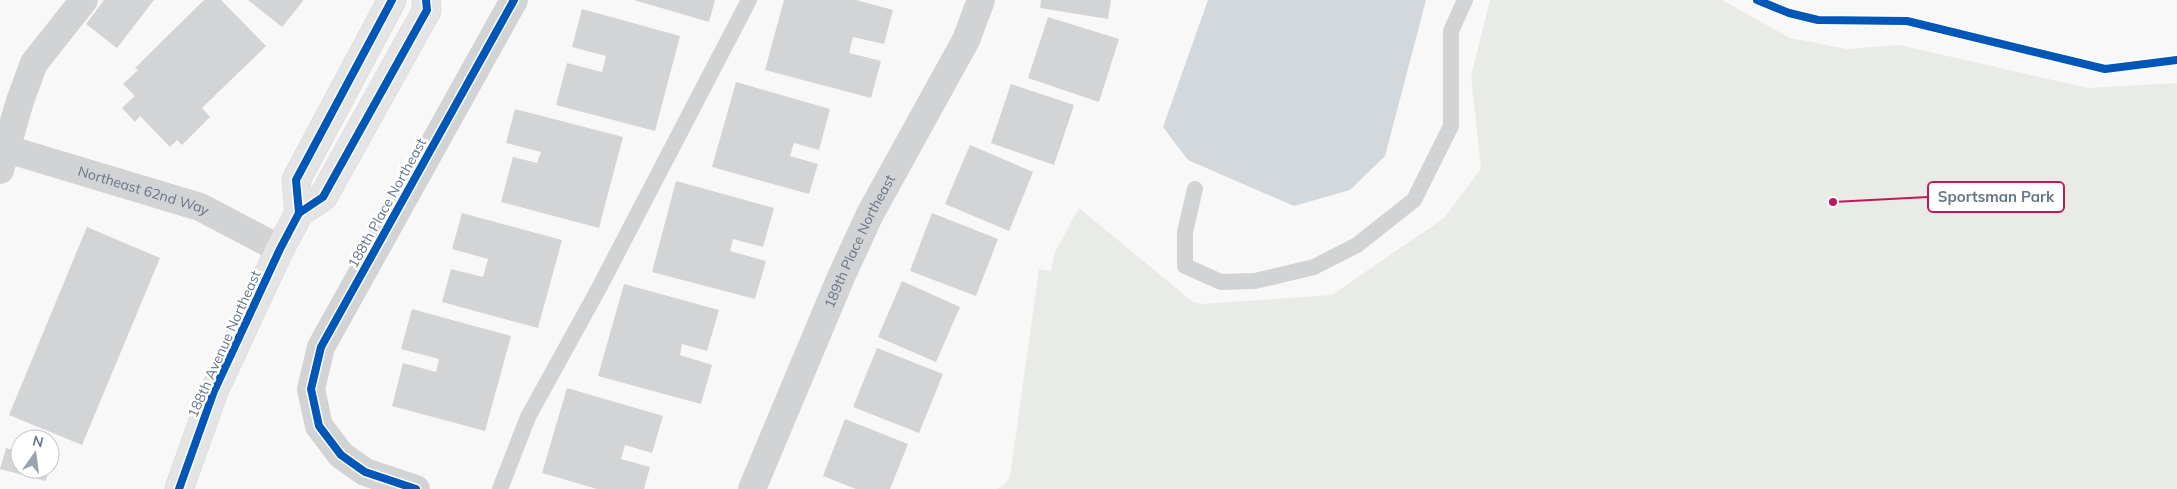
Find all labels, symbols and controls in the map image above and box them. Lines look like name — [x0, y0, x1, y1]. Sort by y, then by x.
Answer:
street label: 188th Place Northeast — [344, 135, 430, 271]
street label: Northeast 62nd Way — [76, 162, 213, 220]
street label: 189th Place Northeast — [820, 171, 899, 311]
callout: Sportsman Park — [1928, 182, 2064, 212]
text: Sportsman Park — [1938, 187, 2055, 206]
street label: 188th Avenue Northeast — [183, 268, 265, 420]
north arrow — [10, 429, 60, 479]
text: N — [31, 431, 45, 451]

